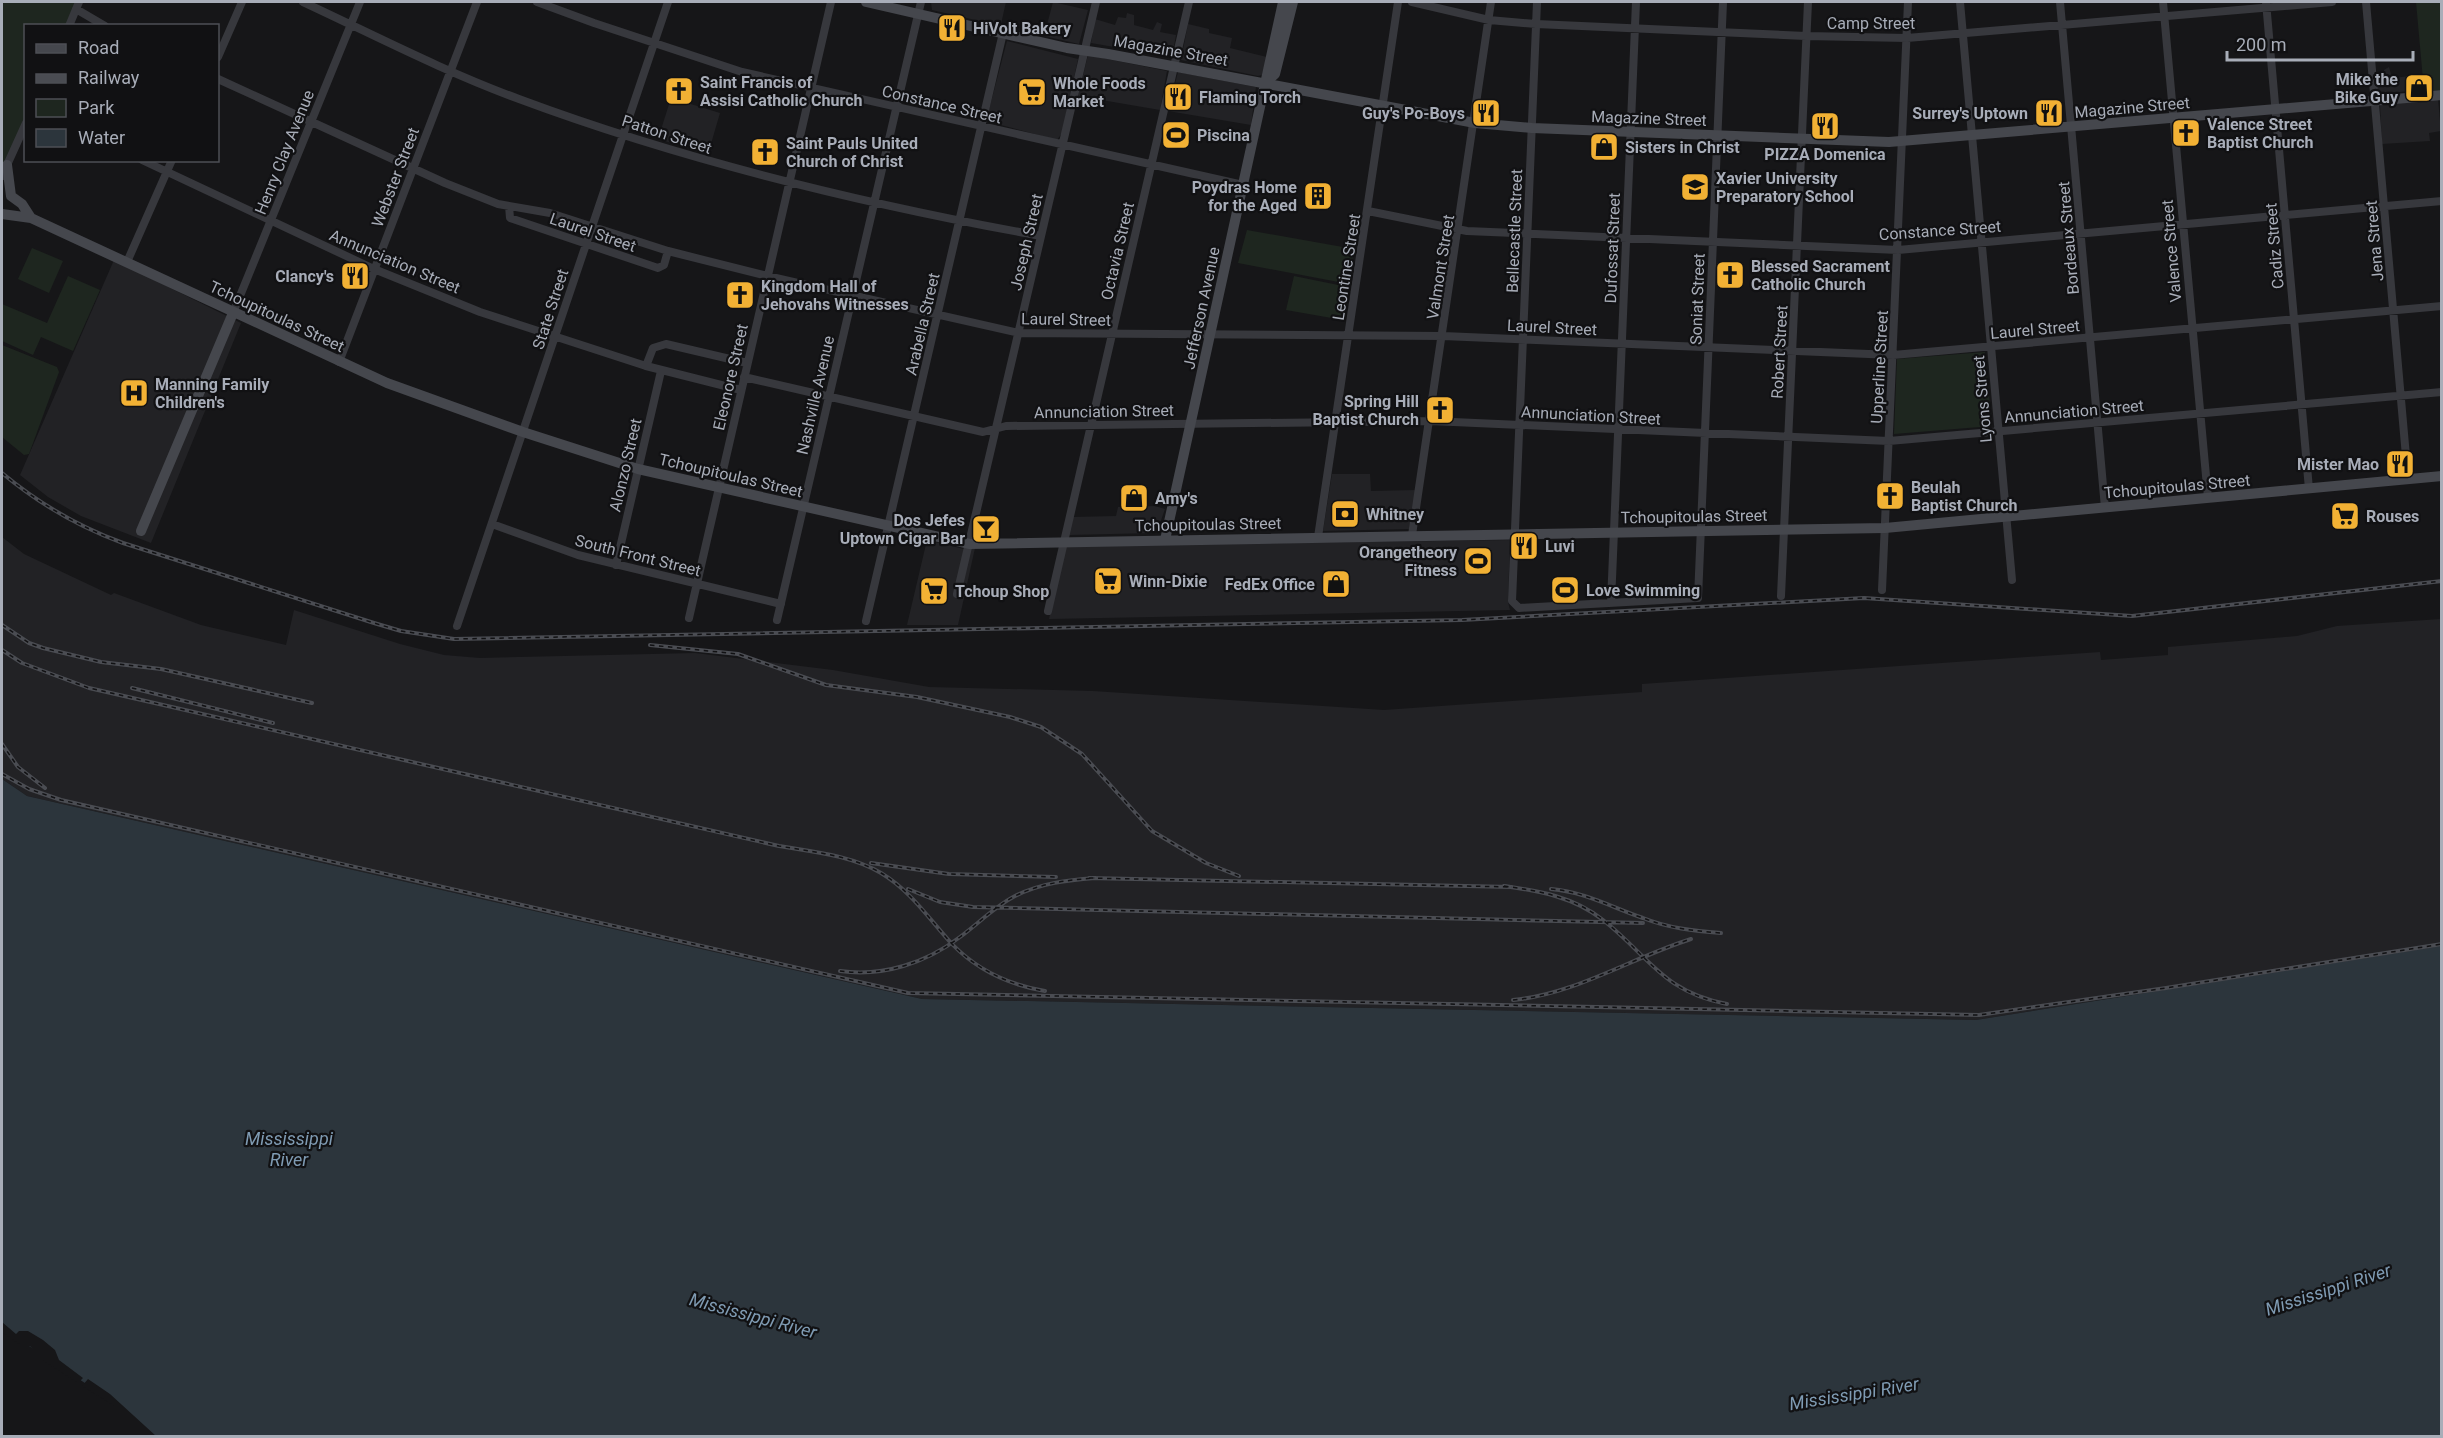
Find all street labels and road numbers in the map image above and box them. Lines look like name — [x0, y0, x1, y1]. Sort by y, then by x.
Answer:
street label: Camp Street — [1827, 14, 1915, 33]
street label: Magazine Street — [1112, 31, 1230, 70]
street label: Constance Street — [880, 81, 1004, 128]
street label: Henry Clay Avenue — [251, 87, 318, 217]
street label: Magazine Street — [2074, 93, 2190, 122]
street label: Magazine Street — [1591, 107, 1707, 130]
street label: Patton Street — [620, 111, 714, 158]
street label: Webster Street — [368, 125, 423, 230]
street label: Bellecastle Street — [1503, 169, 1526, 293]
street label: Bordeaux Street — [2054, 181, 2083, 295]
street label: Joseph Street — [1006, 192, 1047, 292]
street label: Dufossat Street — [1601, 192, 1624, 304]
street label: Valence Street — [2158, 199, 2185, 303]
street label: Octavia Street — [1097, 200, 1138, 302]
street label: Jena Street — [2362, 200, 2387, 282]
street label: Cadiz Street — [2261, 202, 2288, 290]
street label: Laurel Street — [547, 209, 638, 256]
street label: Leontine Street — [1329, 212, 1364, 322]
street label: Valmont Street — [1423, 213, 1458, 321]
street label: Constance Street — [1878, 217, 2002, 244]
street label: Annunciation Street — [327, 225, 463, 298]
street label: Jefferson Avenue — [1179, 245, 1224, 371]
street label: Soniat Street — [1686, 253, 1709, 345]
street label: State Street — [529, 267, 572, 352]
street label: Arabella Street — [901, 271, 943, 377]
street label: Tchoupitoulas Street — [206, 277, 347, 356]
street label: Robert Street — [1768, 305, 1791, 399]
street label: Laurel Street — [1021, 309, 1111, 330]
street label: Upperline Street — [1867, 310, 1892, 424]
street label: Laurel Street — [1507, 316, 1597, 339]
street label: Laurel Street — [1989, 316, 2081, 343]
street label: Eleonore Street — [709, 322, 752, 432]
street label: Nashville Avenue — [793, 334, 838, 456]
street label: Lyons Street — [1969, 355, 1996, 443]
street label: Annunciation Street — [2003, 396, 2145, 427]
street label: Annunciation Street — [1034, 401, 1174, 422]
street label: Annunciation Street — [1521, 402, 1661, 429]
street label: Alonzo Street — [605, 416, 645, 514]
street label: Tchoupitoulas Street — [657, 450, 805, 501]
street label: Tchoupitoulas Street — [2103, 471, 2251, 502]
street label: Tchoupitoulas Street — [1620, 506, 1768, 527]
street label: Tchoupitoulas Street — [1134, 514, 1282, 535]
street label: South Front Street — [573, 531, 703, 580]

